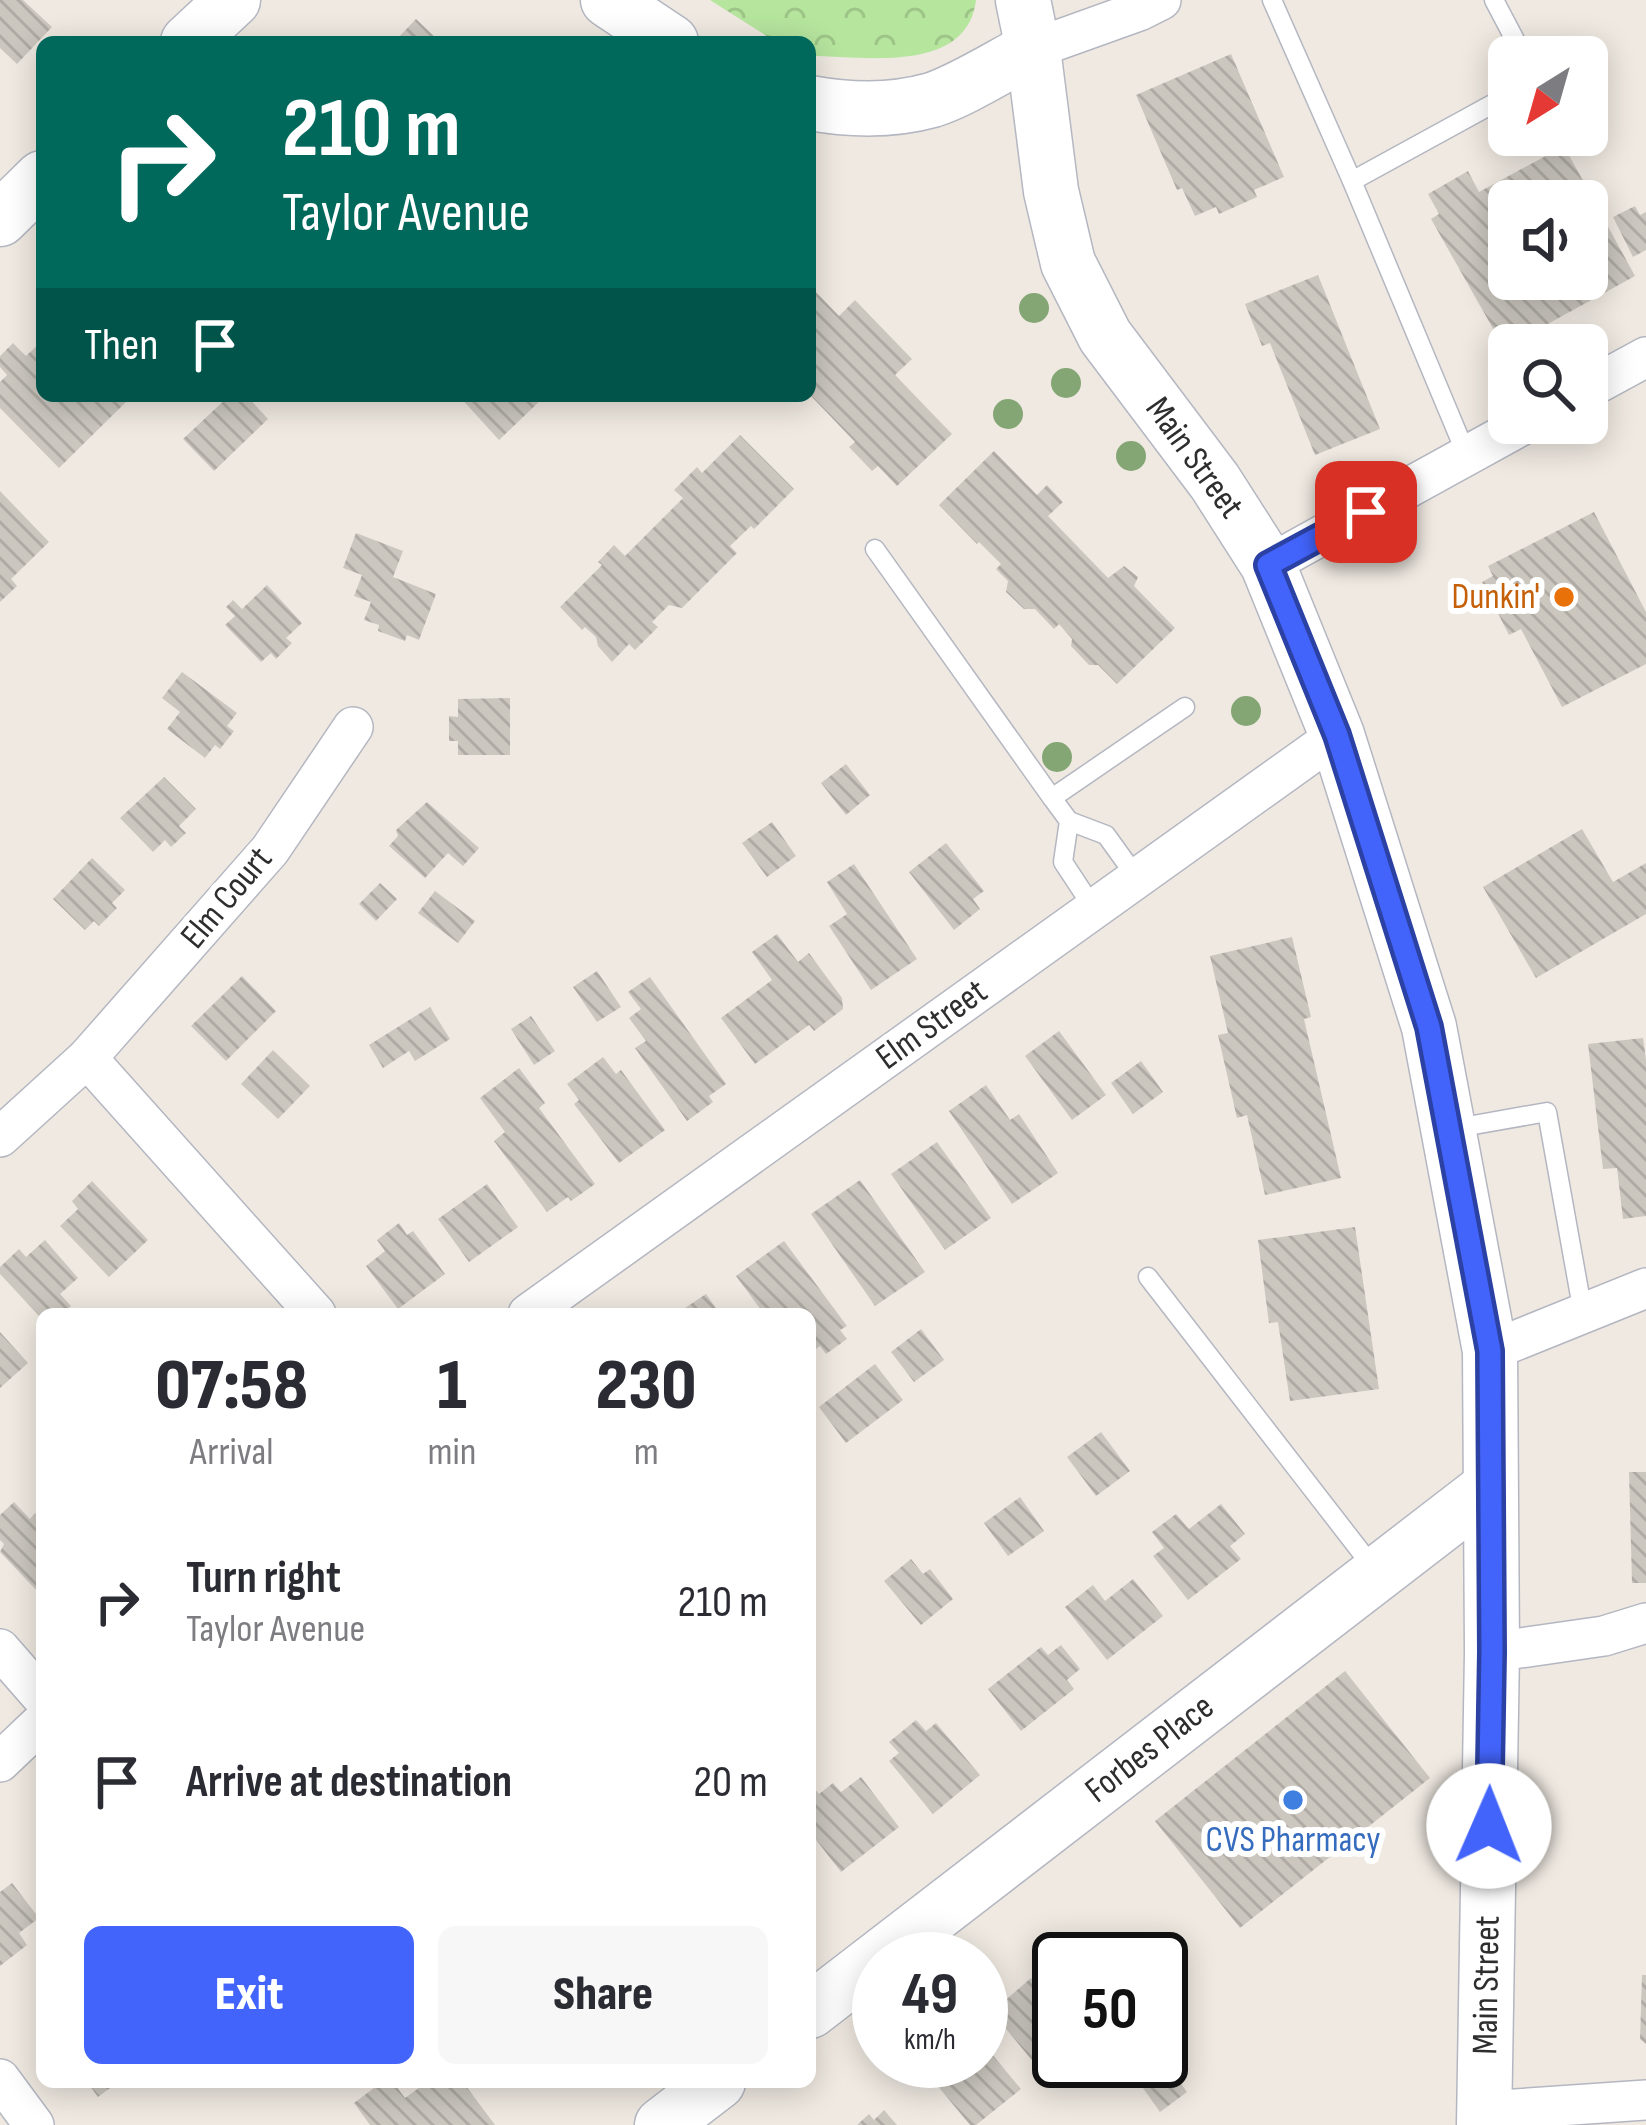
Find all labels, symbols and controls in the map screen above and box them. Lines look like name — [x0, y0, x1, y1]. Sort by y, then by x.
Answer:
north arrow — [1488, 36, 1608, 156]
map controls — [1488, 36, 1608, 444]
text: 210 m — [282, 79, 461, 180]
icon: right — [84, 84, 240, 240]
button: sound — [1488, 180, 1608, 300]
text: Taylor Avenue — [282, 181, 530, 246]
icon: arrive — [182, 312, 248, 378]
text: Then — [84, 318, 158, 373]
button: search — [1488, 324, 1608, 444]
street label: Main Street — [1136, 389, 1252, 527]
pin — [1315, 461, 1417, 563]
icon: arrive — [1333, 479, 1399, 545]
place label: Dunkin' — [1452, 576, 1540, 619]
marker: Dunkin' — [1551, 584, 1577, 610]
street label: Elm Court — [172, 838, 282, 957]
street label: Elm Street — [868, 970, 996, 1080]
text: 07:58 — [155, 1343, 308, 1430]
text: 1 — [437, 1343, 467, 1430]
text: 230 — [596, 1343, 697, 1430]
text: Arrival — [190, 1429, 274, 1476]
text: min — [427, 1429, 476, 1476]
text: m — [634, 1429, 659, 1476]
text: Turn right — [186, 1551, 341, 1606]
icon: right — [84, 1569, 150, 1635]
text: 210 m — [677, 1575, 768, 1630]
text: Taylor Avenue — [186, 1606, 365, 1653]
street label: Forbes Place — [1077, 1686, 1223, 1812]
icon: arrive — [84, 1749, 150, 1815]
text: Arrive at destination — [186, 1755, 512, 1810]
text: 20 m — [693, 1755, 768, 1810]
position arrow — [1426, 1763, 1552, 1889]
marker: CVS Pharmacy — [1280, 1787, 1306, 1813]
place label: CVS Pharmacy — [1206, 1819, 1381, 1862]
street label: Main Street — [1464, 1915, 1510, 2055]
button: Exit — [84, 1926, 414, 2064]
button: Share — [438, 1926, 768, 2064]
speed limit sign: 50 — [1032, 1932, 1188, 2088]
text: 49 — [902, 1959, 958, 2031]
text: km/h — [904, 2022, 956, 2058]

